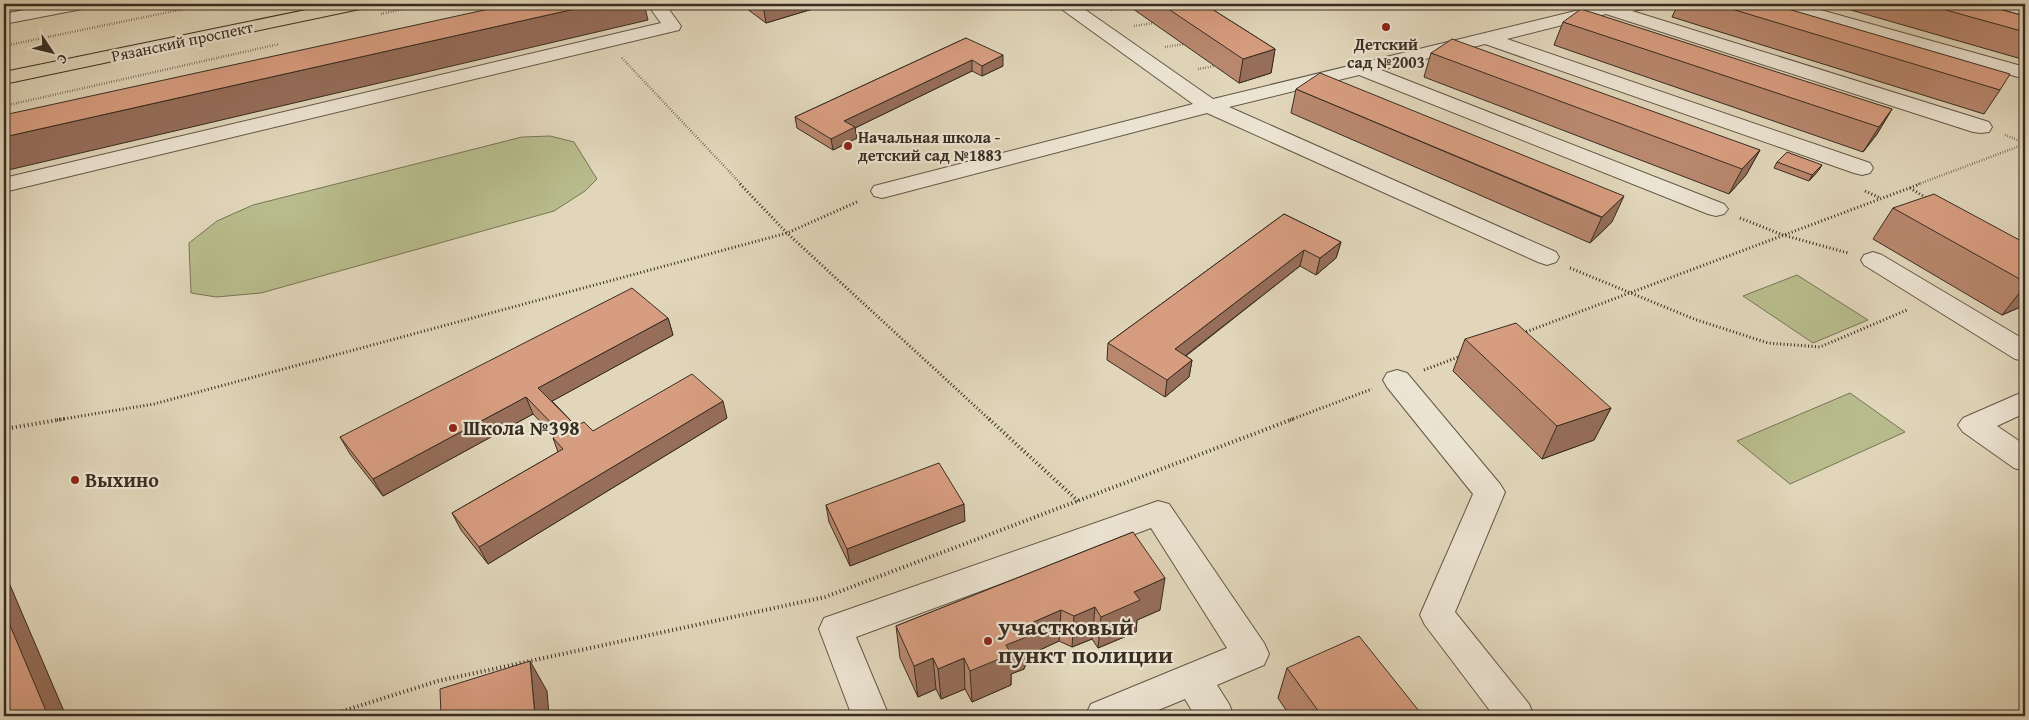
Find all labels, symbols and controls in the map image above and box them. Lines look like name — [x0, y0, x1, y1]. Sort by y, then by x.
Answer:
street label: Рязанский проспект — [109, 14, 255, 68]
marker: Детский сад №2003 — [1380, 21, 1392, 33]
north arrow — [28, 28, 78, 78]
place label: Детский сад №2003 — [1347, 32, 1425, 74]
text: С — [52, 50, 73, 69]
place label: Начальная школа - детский сад №1883 — [858, 125, 1002, 167]
marker: Начальная школа - детский сад №1883 — [842, 140, 854, 152]
place label: Школа №398 — [463, 413, 580, 442]
marker: Школа №398 — [447, 422, 459, 434]
place label: Выхино — [85, 465, 159, 494]
marker: Выхино — [69, 474, 81, 486]
place label: участковый пункт полиции — [997, 609, 1173, 672]
marker: участковый пункт полиции — [982, 635, 994, 647]

